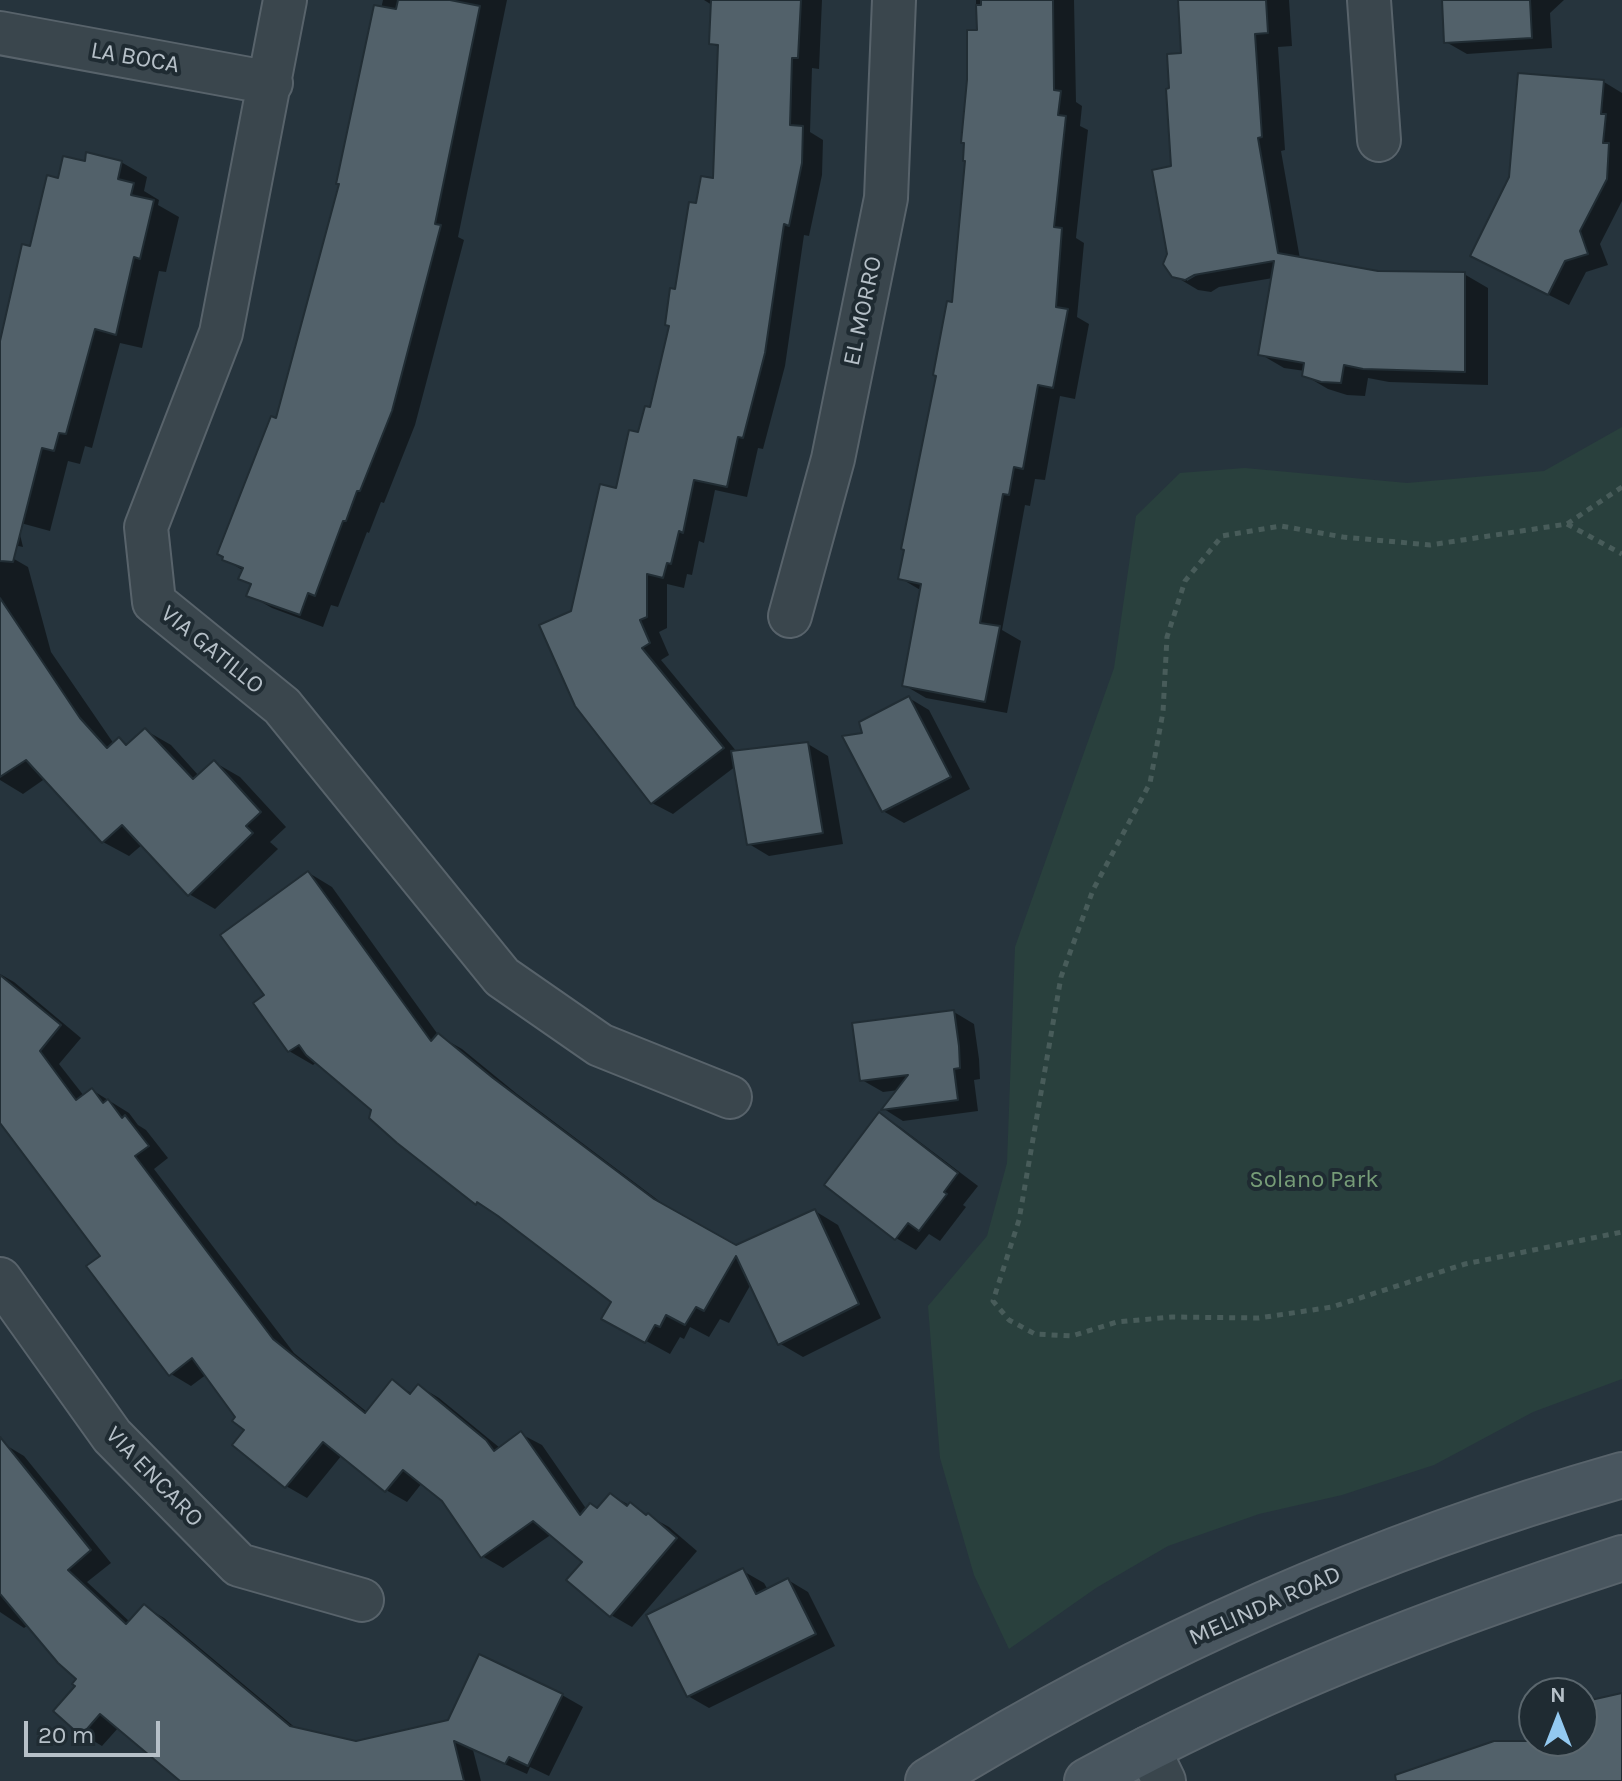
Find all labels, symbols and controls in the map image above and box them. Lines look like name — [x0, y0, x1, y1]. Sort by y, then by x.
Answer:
street label: LA BOCA — [88, 36, 182, 80]
street label: EL MORRO — [837, 254, 889, 368]
street label: VIA GATILLO — [155, 600, 269, 700]
park label: Solano Park — [1249, 1166, 1379, 1194]
street label: VIA ENCARO — [99, 1421, 209, 1533]
street label: MELINDA ROAD — [1185, 1560, 1345, 1652]
north arrow — [1518, 1677, 1598, 1757]
text: N — [1550, 1682, 1566, 1708]
scale bar — [28, 1705, 164, 1755]
text: 20 m — [38, 1721, 94, 1749]

